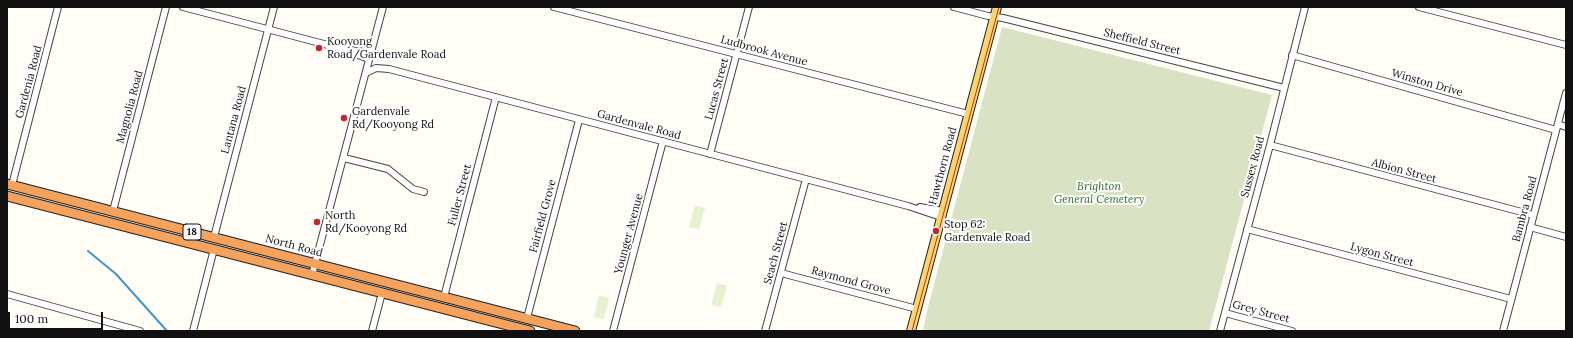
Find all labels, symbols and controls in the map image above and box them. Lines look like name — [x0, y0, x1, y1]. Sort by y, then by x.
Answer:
street label: Sheffield Street — [1102, 26, 1182, 58]
street label: Ludbrook Avenue — [719, 33, 809, 69]
place label: Kooyong Road/Gardenvale Road — [327, 35, 446, 61]
marker: Kooyong Road/Gardenvale Road — [314, 43, 324, 53]
street label: Gardenia Road — [13, 44, 45, 120]
street label: Lucas Street — [702, 57, 732, 121]
street label: Winston Drive — [1390, 67, 1464, 99]
street label: Magnolia Road — [114, 69, 146, 145]
street label: Lantana Road — [219, 85, 249, 155]
place label: Gardenvale Rd/Kooyong Rd — [352, 105, 434, 131]
street label: Gardenvale Road — [596, 107, 682, 143]
marker: Gardenvale Rd/Kooyong Rd — [339, 113, 349, 123]
street label: Hawthorn Road — [926, 126, 960, 206]
street label: Sussex Road — [1238, 135, 1268, 199]
street label: Albion Street — [1370, 156, 1438, 186]
street label: Fuller Street — [445, 163, 475, 227]
street label: Bambra Road — [1510, 175, 1540, 243]
street label: Fairfield Grove — [527, 178, 559, 254]
park label: Brighton General Cemetery — [1054, 180, 1144, 206]
street label: Younger Avenue — [612, 192, 646, 276]
place label: North Rd/Kooyong Rd — [325, 209, 407, 235]
marker: North Rd/Kooyong Rd — [312, 217, 322, 227]
place label: Stop 62: Gardenvale Road — [944, 218, 1030, 244]
street label: Seach Street — [761, 220, 791, 286]
road number: 18 — [183, 224, 201, 240]
marker: Stop 62: Gardenvale Road — [931, 226, 941, 236]
street label: North Road — [264, 232, 324, 260]
street label: Lygon Street — [1349, 240, 1415, 270]
street label: Raymond Grove — [810, 264, 892, 298]
street label: Grey Street — [1231, 298, 1291, 326]
scale bar — [10, 304, 105, 330]
text: 100 m — [15, 311, 48, 326]

